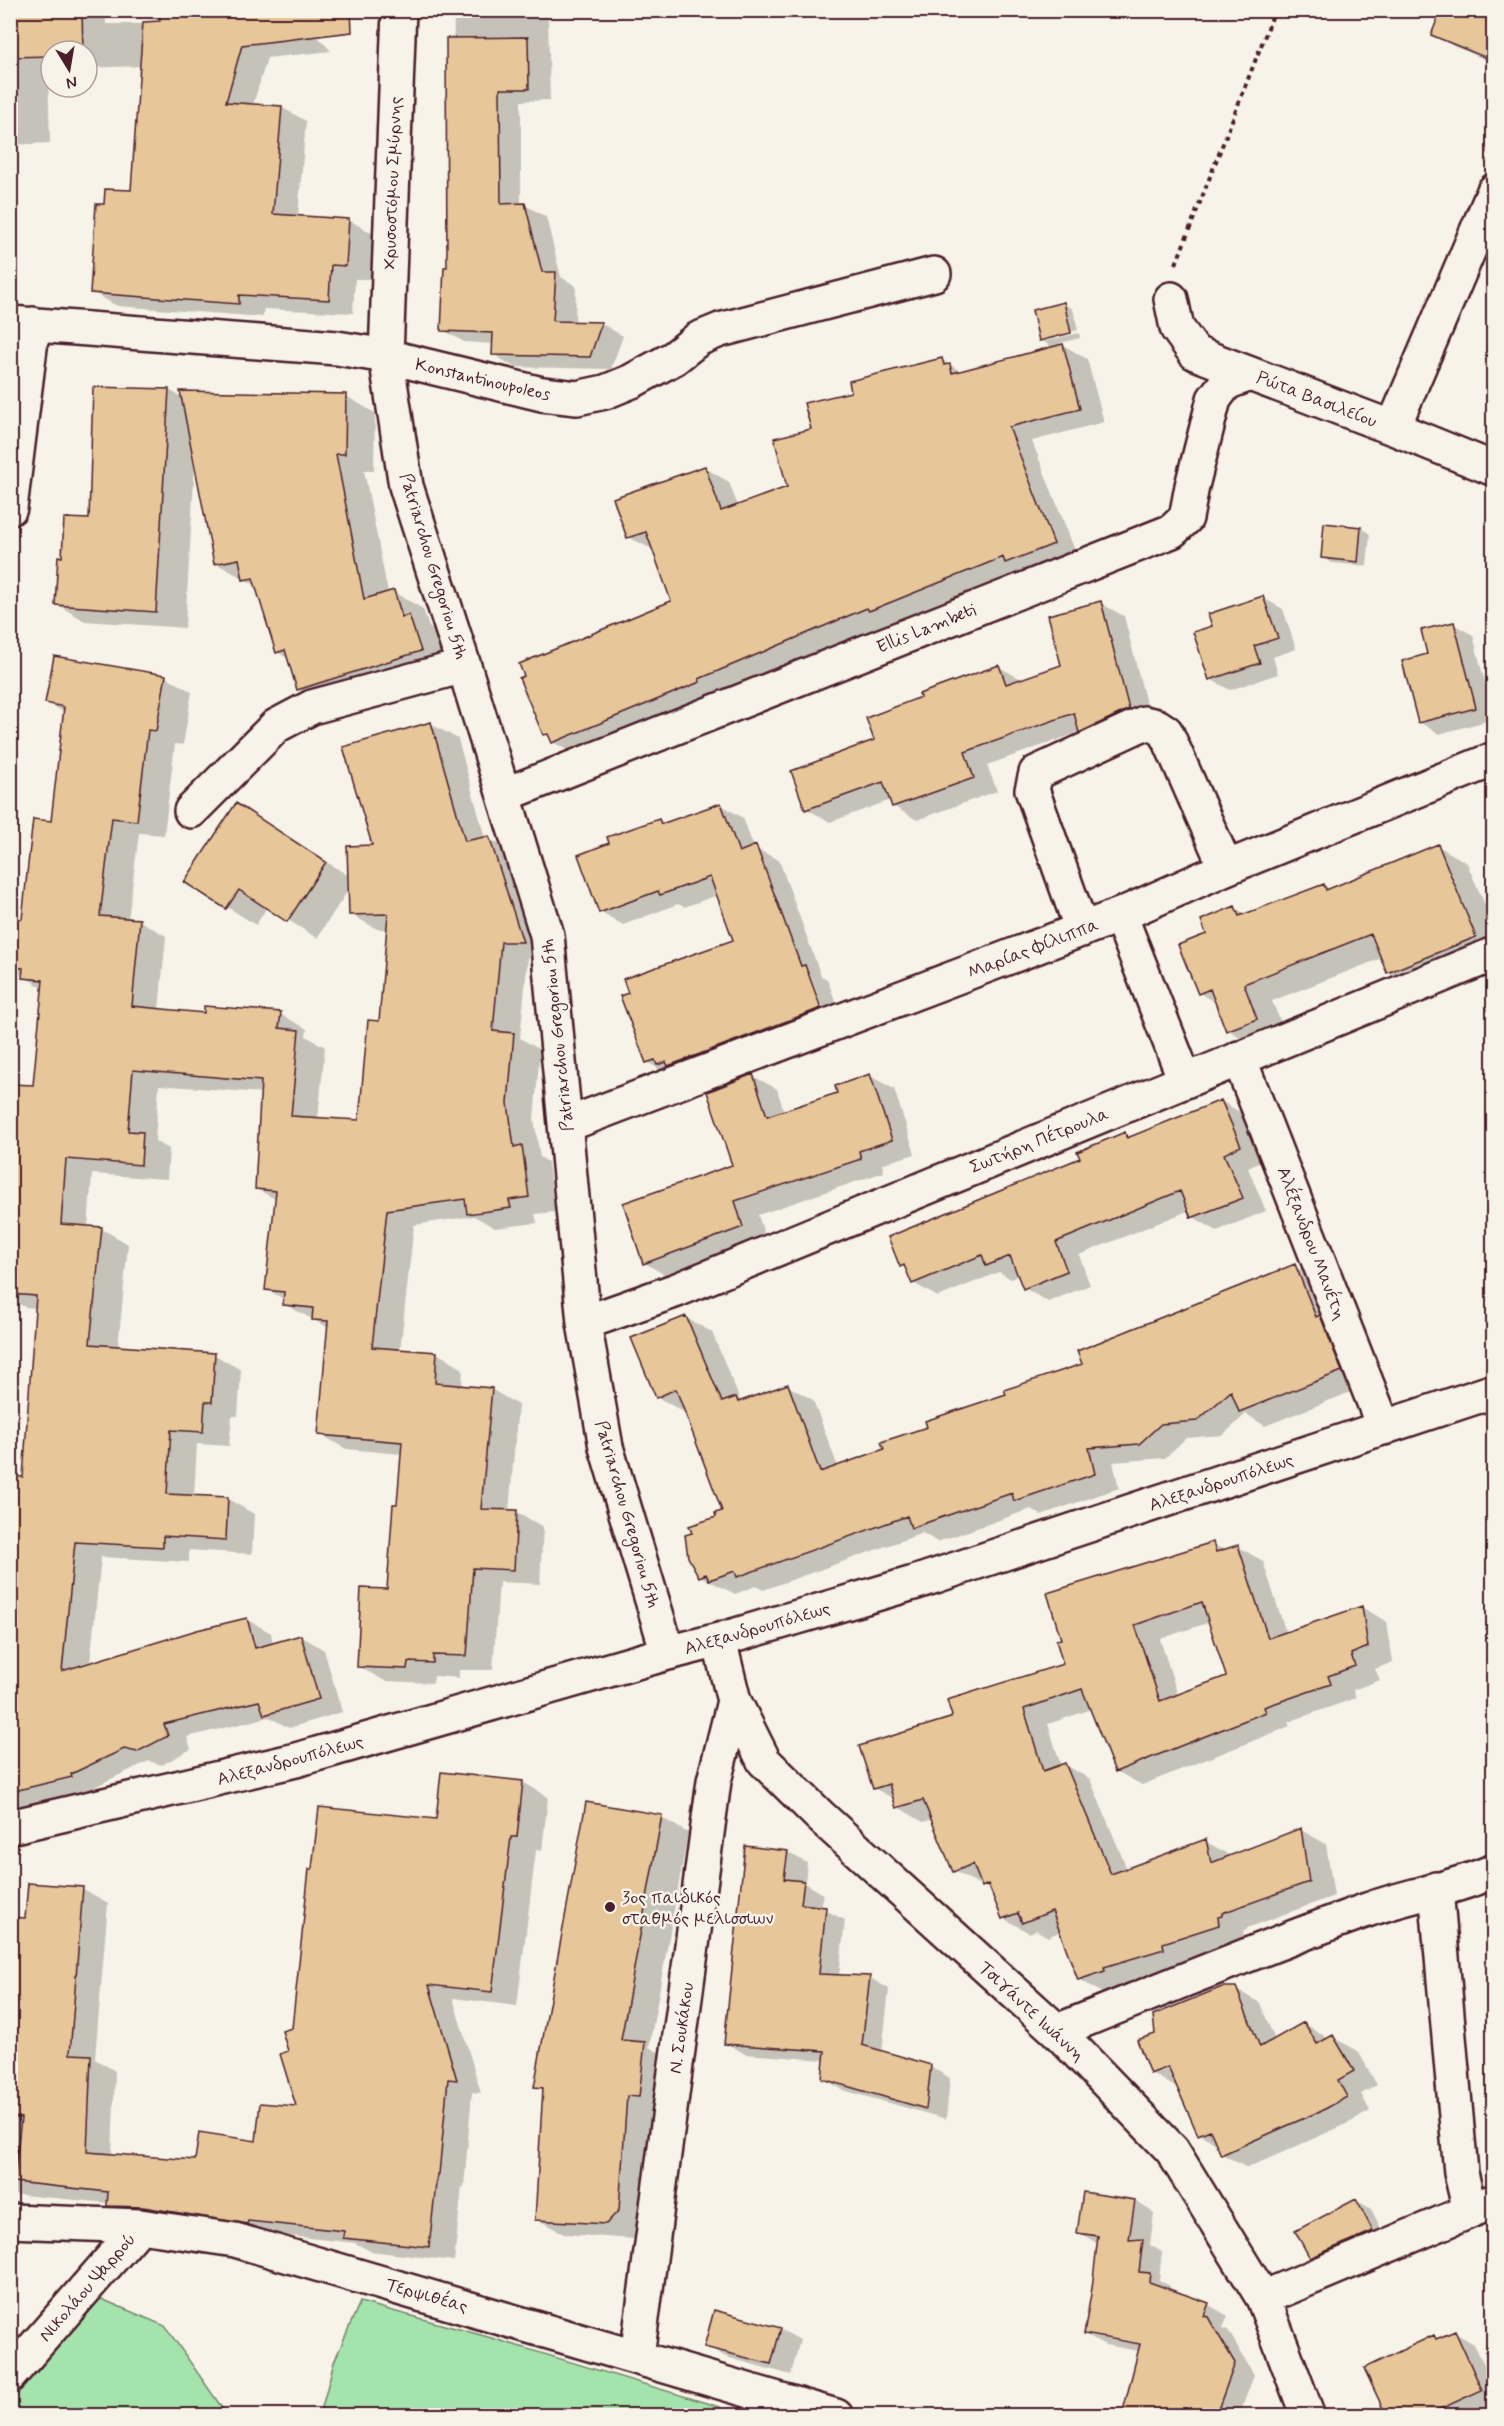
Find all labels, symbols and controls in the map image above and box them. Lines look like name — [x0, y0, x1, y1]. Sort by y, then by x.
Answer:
north arrow — [39, 39, 99, 99]
text: N — [64, 71, 79, 94]
street label: Χρυσοστόμου Σμύρνης — [378, 96, 408, 270]
street label: Konstantinoupoleos — [413, 353, 553, 407]
street label: Ρώτα Βασιλείου — [1253, 366, 1380, 434]
street label: Patriarchou Gregoriou 5th — [392, 470, 473, 663]
street label: Ellis Lambeti — [873, 598, 980, 660]
street label: Μαρίας Φίλιππα — [964, 913, 1102, 985]
street label: Patriarchou Gregoriou 5th — [536, 937, 581, 1132]
street label: Σωτήρη Πέτρουλα — [966, 1101, 1112, 1180]
street label: Αλέξανδρου Μανέτη — [1271, 1163, 1352, 1323]
street label: Patriarchou Gregoriou 5th — [588, 1418, 665, 1611]
street label: Αλεξανδρουπόλεως — [1146, 1448, 1297, 1518]
street label: Αλεξανδρουπόλεως — [682, 1597, 833, 1661]
street label: Αλεξανδρουπόλεως — [214, 1730, 366, 1792]
place label: 3ος παιδικός σταθμός μελισσιων — [622, 1886, 773, 1931]
marker: 3ος παιδικός σταθμός μελισσιων — [603, 1900, 617, 1914]
street label: Τσιγάντε Ιωάννη — [973, 1956, 1090, 2067]
street label: Ν. Σουκάκου — [664, 1981, 700, 2075]
street label: Νικολάου Ψαρρού — [34, 2228, 142, 2347]
street label: Τερψιθέας — [383, 2272, 471, 2319]

